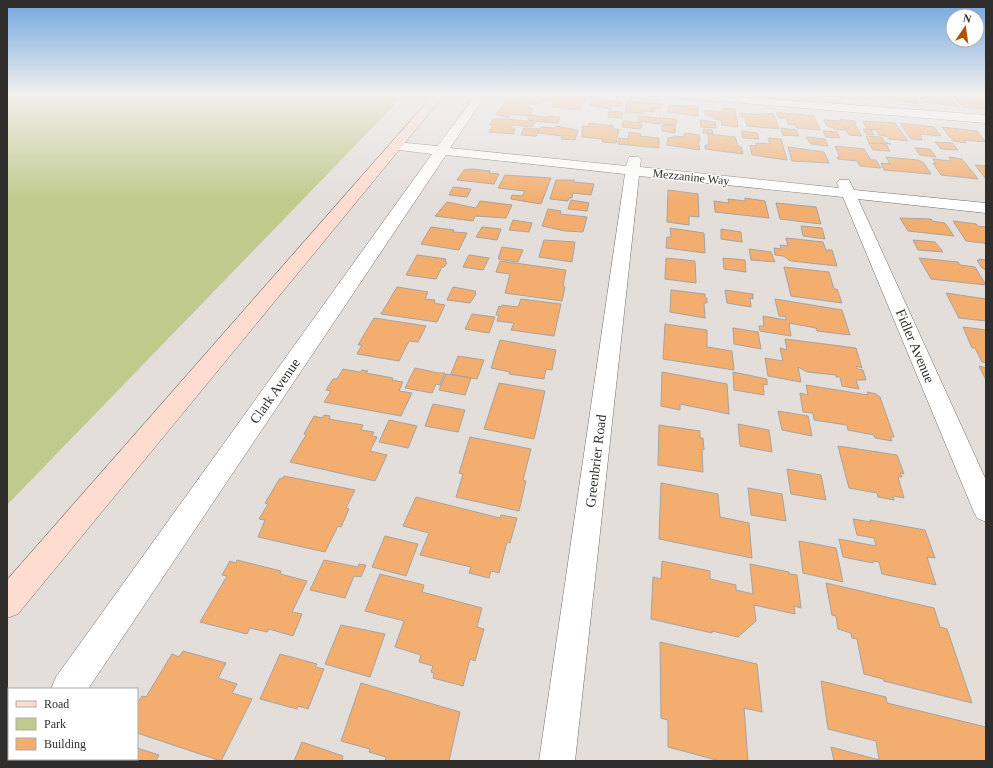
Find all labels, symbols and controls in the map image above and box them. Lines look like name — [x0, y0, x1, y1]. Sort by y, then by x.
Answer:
north arrow — [945, 8, 985, 48]
text: N — [962, 12, 973, 25]
street label: Mezzanine Way — [652, 166, 730, 188]
street label: Fidler Avenue — [893, 307, 937, 385]
street label: Clark Avenue — [247, 355, 303, 427]
street label: Greenbrier Road — [583, 414, 609, 508]
legend — [8, 688, 138, 760]
text: Road — [44, 697, 69, 711]
text: Park — [44, 717, 66, 731]
text: Building — [44, 737, 86, 751]

